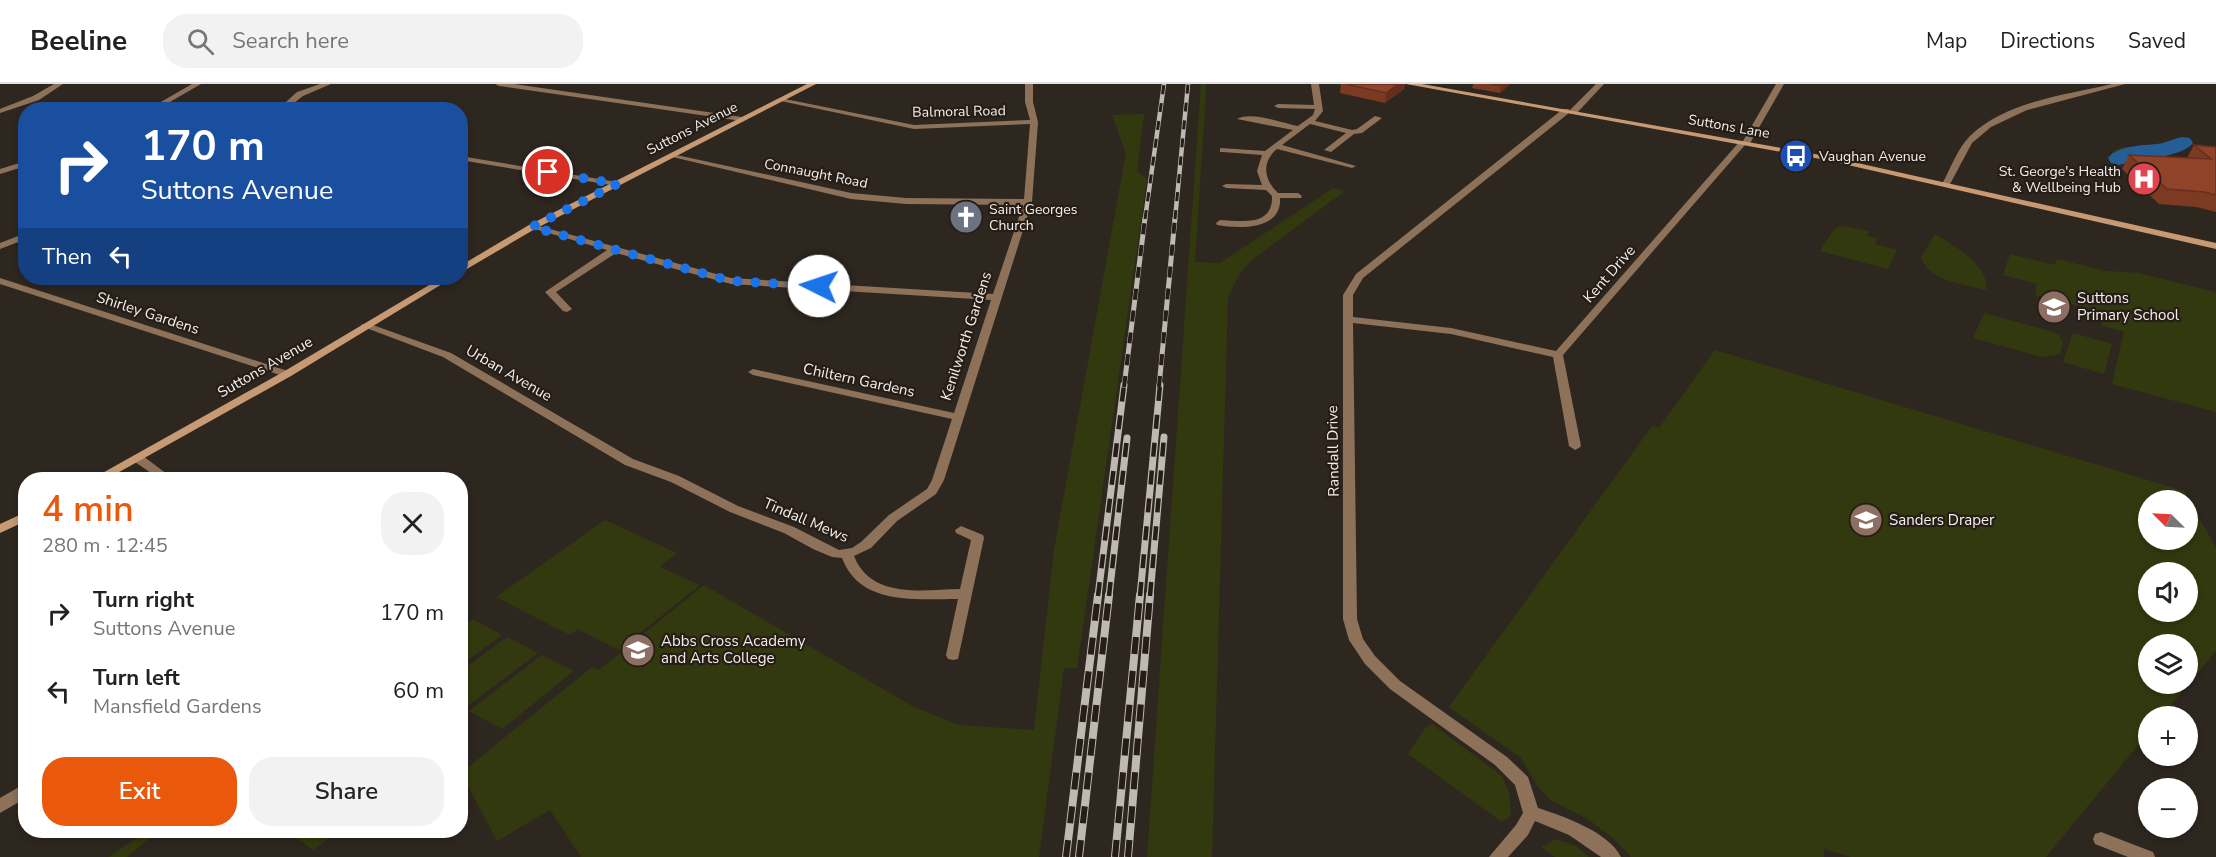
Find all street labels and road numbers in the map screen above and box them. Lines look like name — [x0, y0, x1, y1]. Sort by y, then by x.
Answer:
street label: Suttons Avenue — [643, 97, 741, 160]
street label: Balmoral Road — [912, 101, 1006, 122]
street label: Suttons Lane — [1687, 110, 1771, 143]
street label: Connaught Road — [762, 154, 869, 193]
street label: Kent Drive — [1578, 241, 1640, 307]
street label: Kenilworth Gardens — [936, 269, 996, 403]
street label: Shirley Gardens — [94, 287, 202, 339]
street label: Suttons Avenue — [214, 332, 316, 402]
street label: Urban Avenue — [462, 340, 556, 406]
street label: Chiltern Gardens — [801, 358, 917, 402]
street label: Randall Drive — [1322, 405, 1344, 497]
street label: Tindall Mews — [760, 493, 852, 547]

